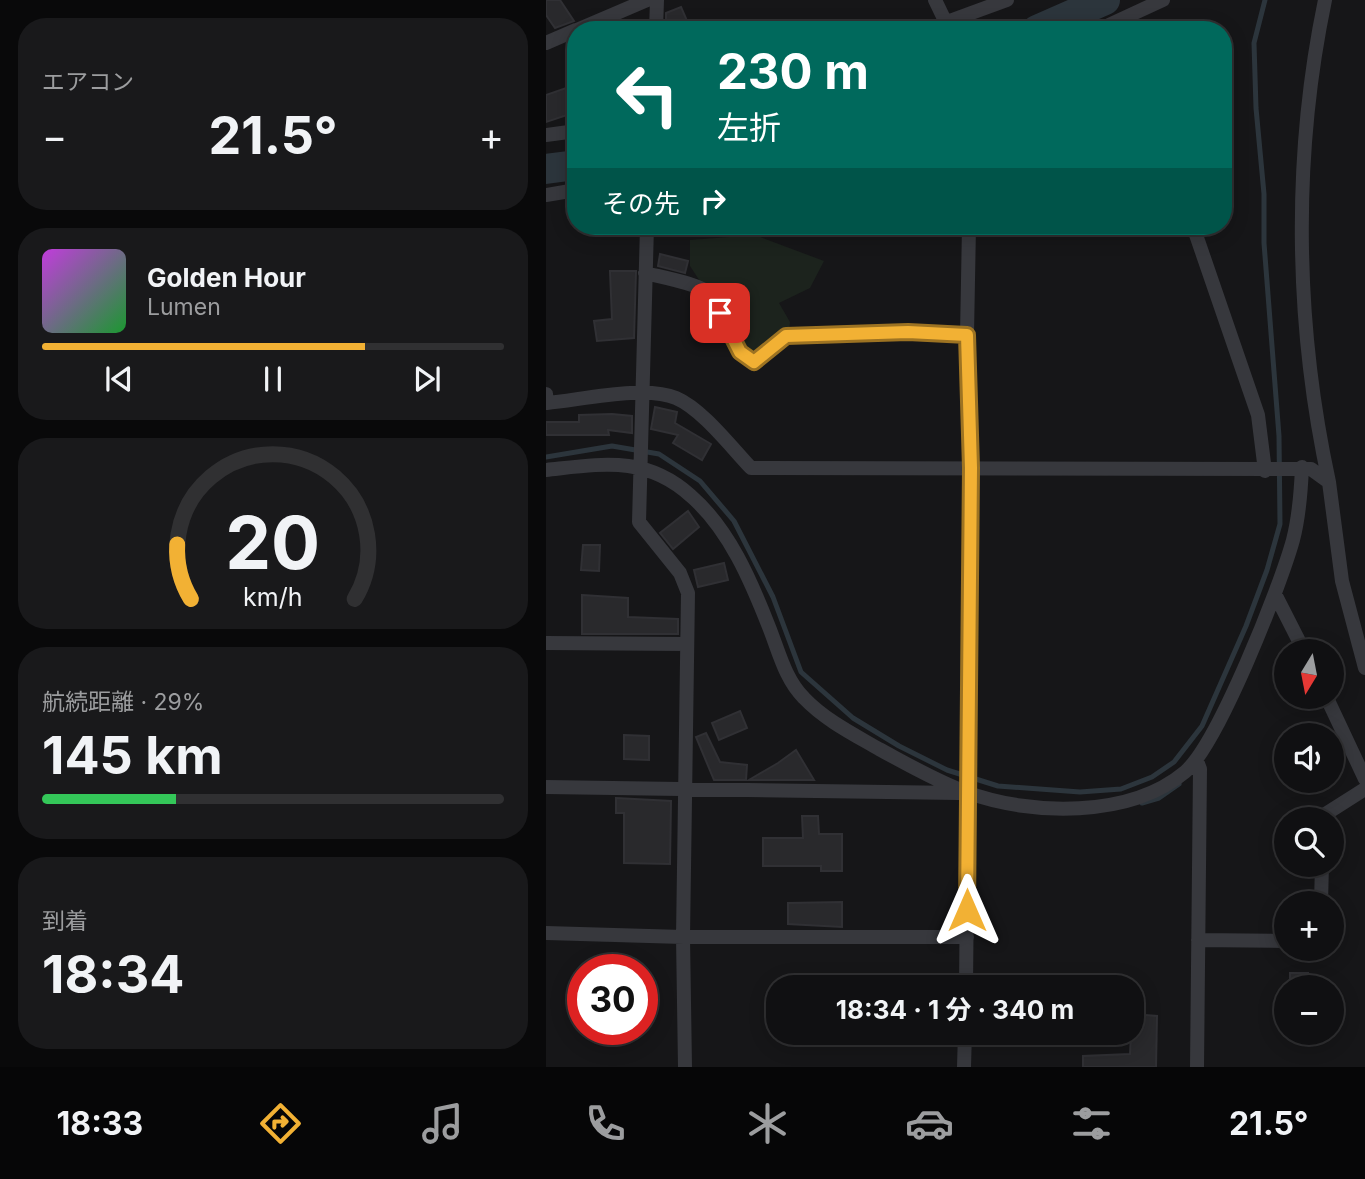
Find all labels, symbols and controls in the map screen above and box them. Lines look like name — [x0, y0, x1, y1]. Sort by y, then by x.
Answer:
text: 230 m — [717, 42, 869, 101]
icon: left — [602, 49, 693, 140]
text: エアコン — [42, 68, 134, 96]
text: 21.5° — [208, 104, 338, 167]
text: 左折 — [717, 108, 781, 147]
text: − — [42, 113, 67, 159]
text: + — [479, 113, 504, 159]
icon: right — [694, 182, 732, 220]
text: その先 — [602, 188, 680, 219]
text: Golden Hour — [147, 262, 306, 293]
pin — [690, 283, 750, 343]
text: Lumen — [147, 293, 221, 321]
icon: arrive — [701, 294, 739, 332]
icon: previous — [100, 360, 138, 398]
icon: pause — [254, 360, 292, 398]
icon: next — [408, 360, 446, 398]
text: 20 — [226, 499, 320, 588]
text: km/h — [243, 582, 303, 612]
north arrow — [1274, 639, 1344, 709]
map controls — [1274, 639, 1344, 1045]
text: 航続距離 · 29% — [42, 688, 204, 716]
button: sound — [1274, 723, 1344, 793]
text: 145 km — [42, 724, 223, 787]
button: search — [1274, 807, 1344, 877]
position arrow — [930, 873, 1004, 947]
button: + — [1274, 891, 1344, 961]
text: 到着 — [42, 907, 88, 935]
text: 18:34 — [42, 943, 184, 1006]
speed limit sign: 30 — [567, 954, 658, 1045]
button: − — [1274, 975, 1344, 1045]
text: 18:34 · 1 分 · 340 m — [836, 994, 1074, 1025]
icon: directions — [256, 1099, 305, 1148]
icon: music — [418, 1099, 467, 1148]
icon: phone — [581, 1099, 630, 1148]
icon: climate — [743, 1099, 792, 1148]
icon: car — [905, 1099, 954, 1148]
icon: filters — [1067, 1099, 1116, 1148]
text: 18:33 — [57, 1104, 143, 1143]
text: 21.5° — [1229, 1104, 1308, 1143]

